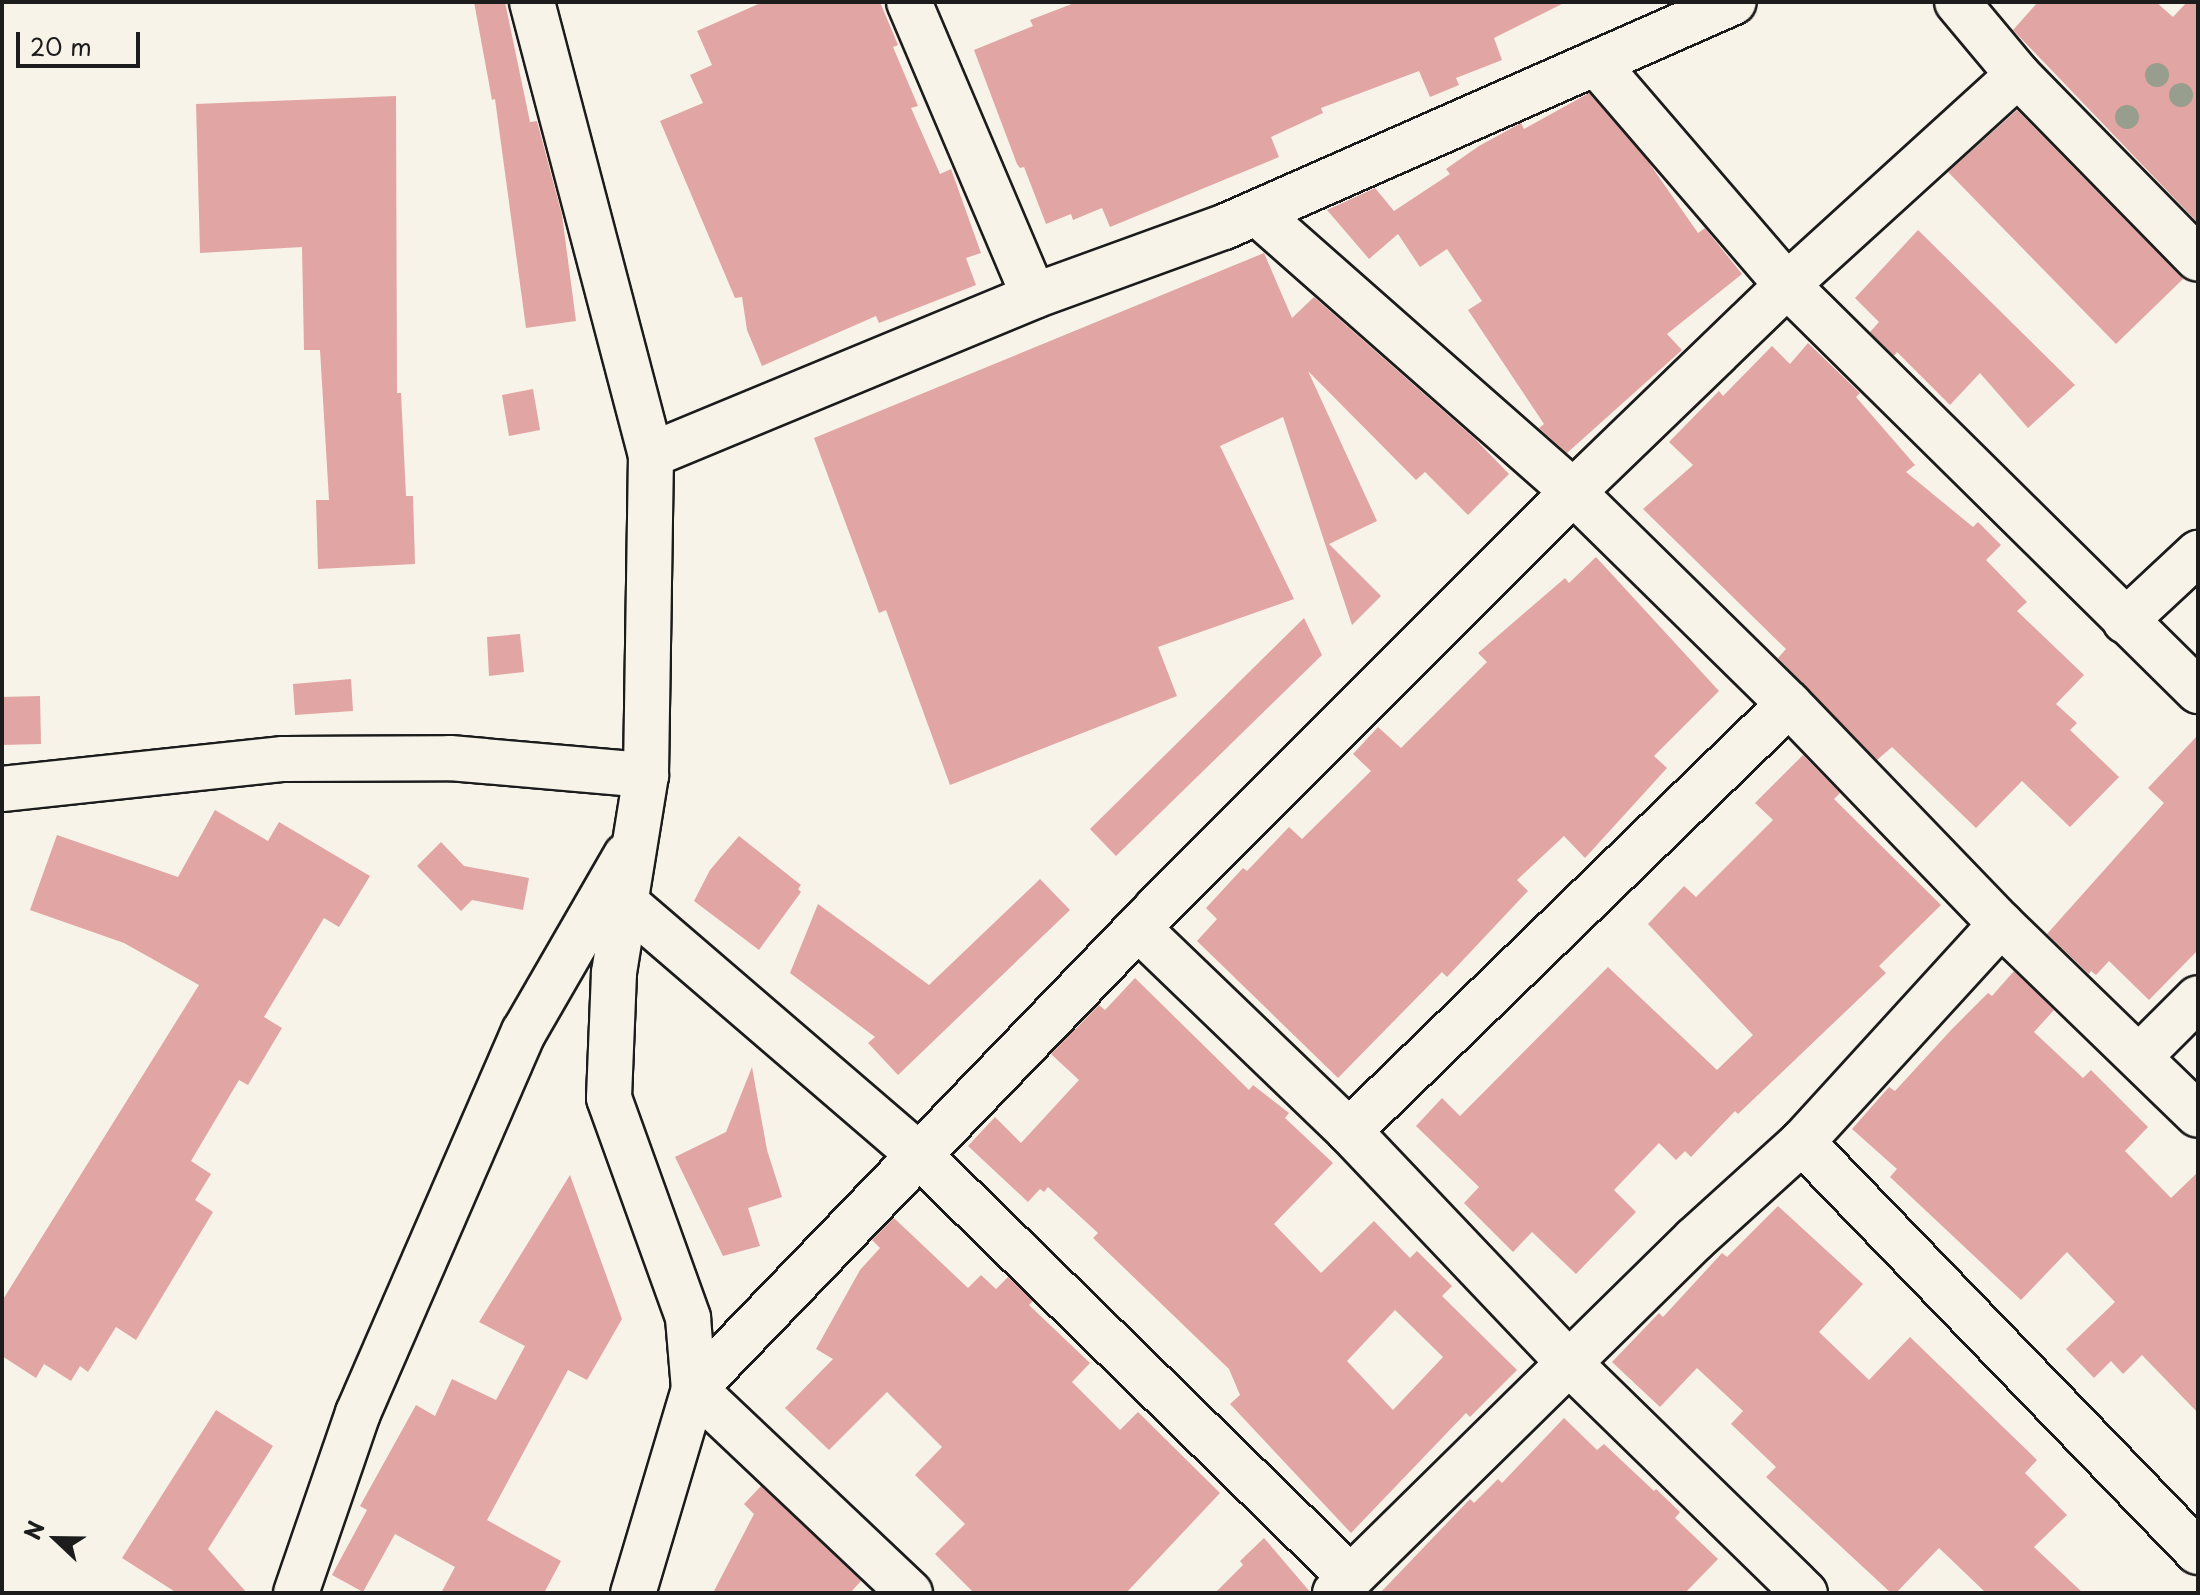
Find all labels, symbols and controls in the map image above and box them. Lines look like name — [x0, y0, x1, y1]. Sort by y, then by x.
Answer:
scale bar — [20, 16, 144, 66]
text: 20 m — [30, 28, 92, 64]
north arrow — [16, 1499, 96, 1579]
text: N — [15, 1516, 52, 1544]

